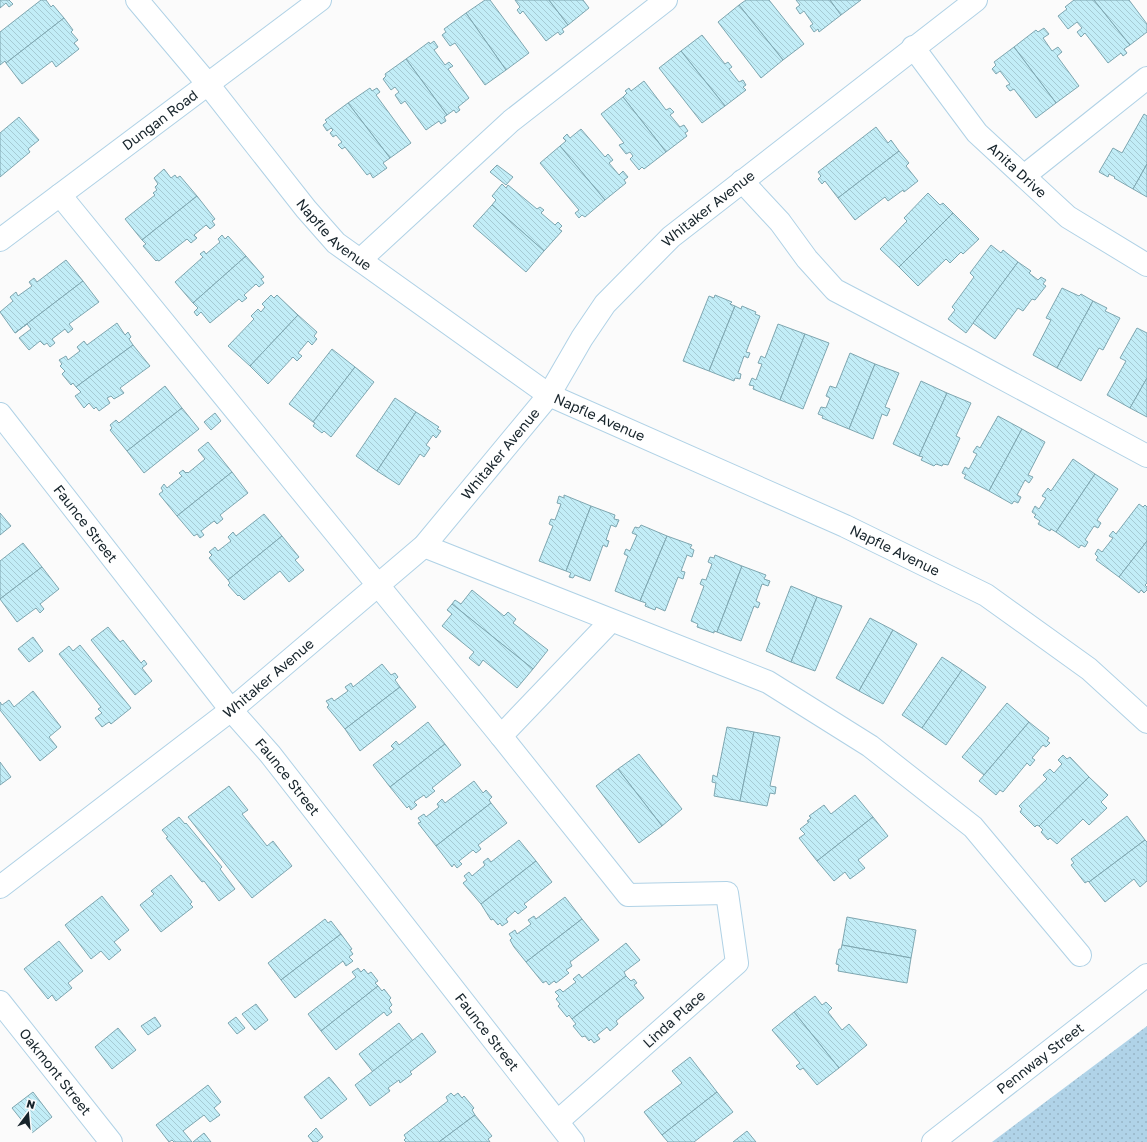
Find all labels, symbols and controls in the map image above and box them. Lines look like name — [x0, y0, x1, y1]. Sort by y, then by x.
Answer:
street label: Dungan Road — [119, 86, 201, 153]
street label: Anita Drive — [985, 139, 1050, 201]
street label: Whitaker Avenue — [658, 166, 758, 250]
street label: Napfle Avenue — [293, 195, 375, 274]
street label: Napfle Avenue — [552, 389, 648, 444]
street label: Whitaker Avenue — [457, 404, 543, 503]
street label: Faunce Street — [50, 481, 121, 565]
street label: Napfle Avenue — [847, 521, 943, 579]
street label: Whitaker Avenue — [219, 635, 317, 721]
street label: Faunce Street — [252, 734, 324, 819]
street label: Linda Place — [639, 986, 708, 1051]
street label: Faunce Street — [452, 989, 523, 1074]
street label: Pennway Street — [993, 1019, 1087, 1097]
street label: Oakmont Street — [16, 1025, 95, 1118]
north arrow — [8, 1094, 48, 1134]
text: N — [25, 1097, 37, 1111]

